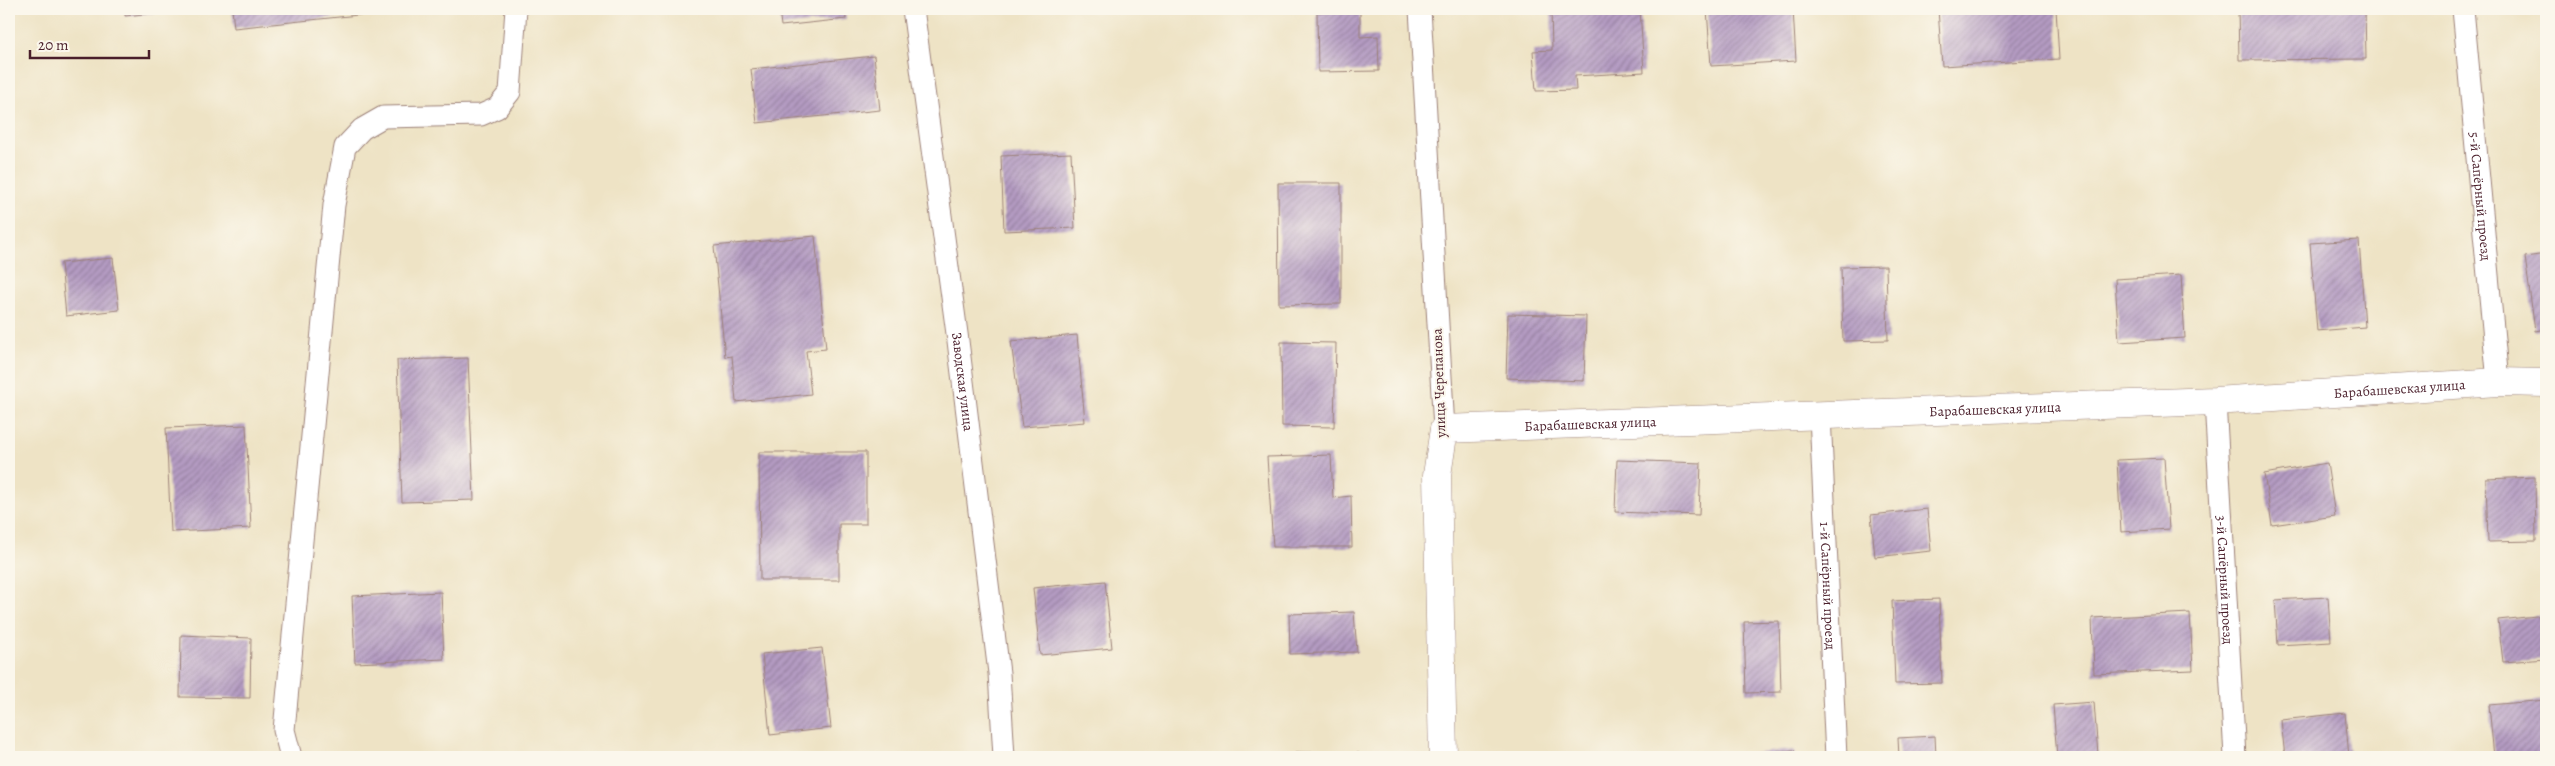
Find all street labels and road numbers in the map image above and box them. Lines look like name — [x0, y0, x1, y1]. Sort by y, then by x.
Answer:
street label: 5-й Сапёрный проезд — [2465, 131, 2496, 262]
street label: улица Черепанова — [1428, 327, 1450, 439]
street label: Заводская улица — [947, 331, 979, 433]
street label: Барабашевская улица — [2333, 375, 2466, 403]
street label: Барабашевская улица — [1929, 397, 2062, 421]
street label: Барабашевская улица — [1524, 412, 1657, 436]
street label: 3-й Сапёрный проезд — [2212, 515, 2238, 645]
street label: 1-й Сапёрный проезд — [1816, 521, 1840, 650]

